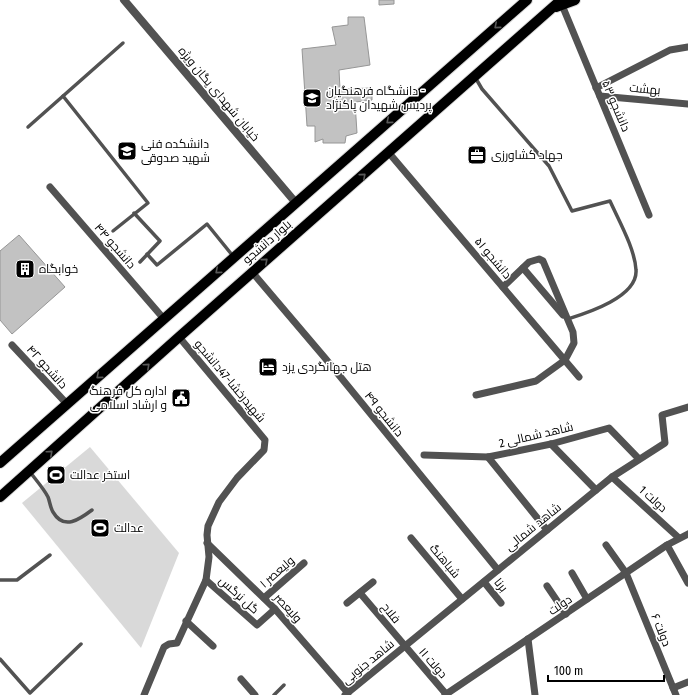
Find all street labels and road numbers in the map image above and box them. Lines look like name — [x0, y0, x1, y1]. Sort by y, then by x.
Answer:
street label: خیابان شهدای یگان ویژه — [175, 44, 263, 144]
street label: دانشجو ۵۳ — [599, 78, 633, 134]
street label: بهشت — [629, 81, 661, 97]
street label: بلوار دانشجو — [240, 217, 294, 267]
street label: دانشجو ۴۴ — [92, 220, 139, 272]
street label: دانشجو ۵۱ — [472, 234, 514, 282]
street label: شهیدرخشا-47دانشجو — [192, 337, 269, 425]
street label: دانشجو ۴۲ — [24, 342, 70, 392]
street label: دانشجو ۴۹ — [362, 389, 406, 439]
street label: شاهد شمالی 2 — [497, 420, 575, 450]
street label: دولت 1 — [636, 483, 670, 515]
street label: شاهد شمالی — [502, 500, 564, 554]
street label: شباهنگ — [427, 541, 463, 581]
street label: ولیعصر ۱ — [257, 553, 297, 591]
street label: گل نرگس — [216, 573, 262, 617]
street label: برنا — [491, 575, 511, 595]
street label: ولیعصر — [271, 590, 305, 625]
street label: دولت — [546, 592, 575, 618]
street label: فلاح — [378, 600, 403, 627]
street label: دولت ۶ — [648, 612, 674, 649]
street label: شاهد جنوبی — [339, 637, 397, 687]
street label: دولت ۱۱ — [416, 645, 450, 681]

